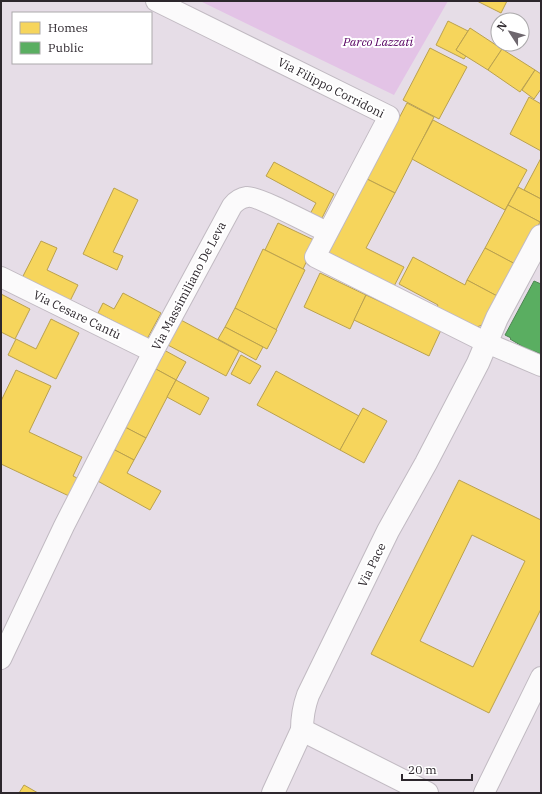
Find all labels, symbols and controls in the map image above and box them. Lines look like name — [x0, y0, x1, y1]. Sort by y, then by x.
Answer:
legend — [12, 12, 152, 64]
north arrow — [490, 12, 530, 52]
text: N — [494, 18, 510, 34]
text: Homes — [48, 20, 88, 35]
park label: Parco Lazzati — [342, 34, 413, 49]
text: Public — [48, 40, 84, 55]
street label: Via Filippo Corridoni — [275, 54, 387, 121]
street label: Via Massimiliano De Leva — [148, 218, 229, 353]
street label: Via Cesare Cantù — [31, 287, 124, 342]
street label: Via Pace — [354, 540, 389, 589]
scale bar — [402, 756, 472, 782]
text: 20 m — [408, 762, 437, 777]

